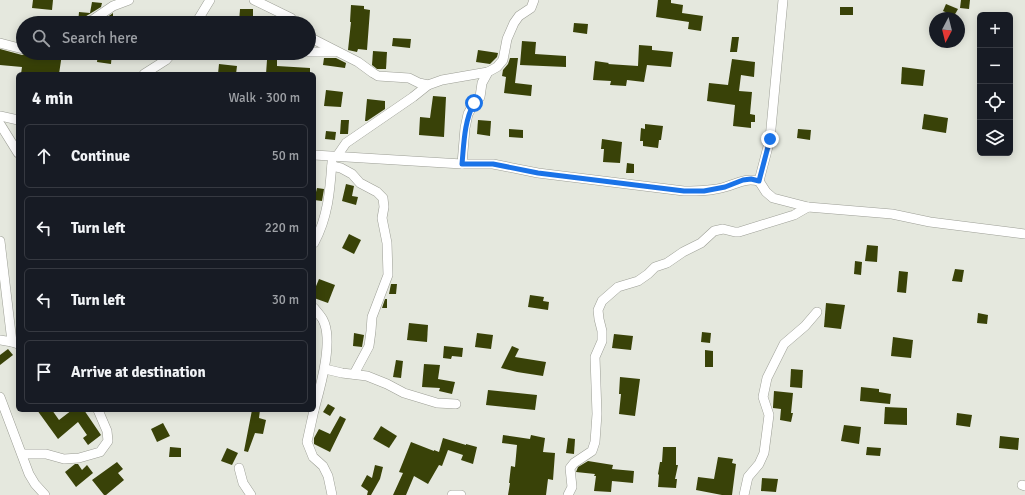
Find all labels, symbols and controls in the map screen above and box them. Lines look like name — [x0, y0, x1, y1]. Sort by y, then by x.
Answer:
north arrow — [929, 12, 965, 48]
map controls — [977, 12, 1013, 156]
button: + — [977, 12, 1013, 48]
search box — [16, 16, 316, 60]
icon: search — [30, 27, 52, 49]
text: Search here — [62, 29, 138, 47]
button: − — [977, 48, 1013, 84]
button: locate — [977, 84, 1013, 120]
text: 4 min — [32, 88, 73, 109]
text: Walk · 300 m — [229, 90, 300, 106]
route start — [465, 94, 483, 112]
button: layers — [977, 120, 1013, 156]
route end — [761, 130, 779, 148]
icon: ahead — [33, 145, 55, 167]
text: Continue — [71, 147, 130, 165]
text: 50 m — [272, 148, 299, 164]
icon: left — [33, 217, 55, 239]
text: Turn left — [71, 219, 125, 237]
text: 220 m — [265, 220, 299, 236]
icon: left — [33, 289, 55, 311]
text: Turn left — [71, 291, 125, 309]
text: 30 m — [272, 292, 299, 308]
icon: arrive — [33, 361, 55, 383]
text: Arrive at destination — [71, 363, 206, 381]

